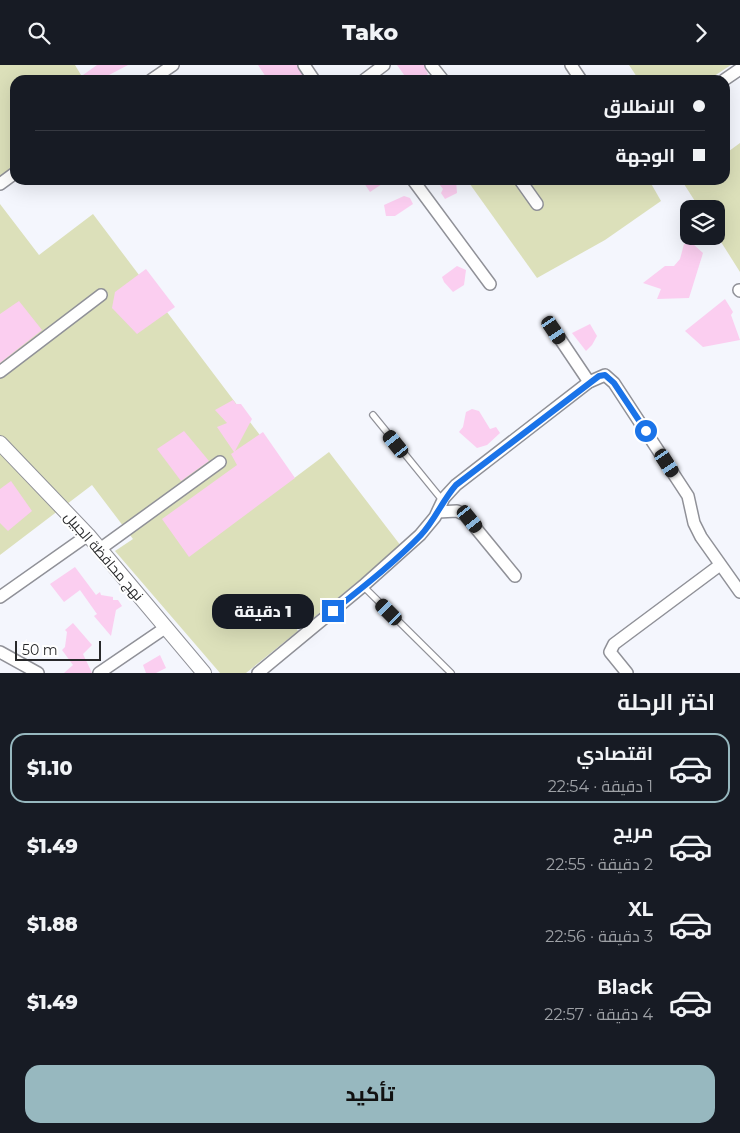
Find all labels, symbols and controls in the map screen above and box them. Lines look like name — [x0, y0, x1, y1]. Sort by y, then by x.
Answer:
icon: search — [25, 19, 53, 47]
text: Tako — [342, 19, 398, 46]
icon: forward — [687, 19, 715, 47]
text: الانطلاق — [604, 95, 675, 118]
text: الوجهة — [615, 144, 675, 167]
map controls — [680, 200, 725, 245]
button: layers — [680, 200, 725, 245]
car — [539, 313, 568, 347]
route start — [635, 420, 657, 442]
car — [380, 428, 411, 460]
car — [652, 446, 681, 480]
car — [454, 503, 485, 535]
street label: نهج محافظة الجبيل — [61, 508, 147, 604]
callout: 1 دقيقة — [213, 593, 316, 629]
car — [373, 596, 404, 628]
route end — [322, 600, 344, 622]
text: 1 دقيقة — [234, 602, 292, 621]
scale bar — [15, 638, 101, 661]
text: 50 m — [22, 641, 58, 659]
text: اختر الرحلة — [617, 689, 715, 716]
text: اقتصادي — [577, 742, 653, 765]
icon: car — [668, 746, 713, 791]
text: $1.10 — [27, 757, 73, 780]
text: 1 دقيقة · 22:54 — [548, 777, 653, 796]
text: مريح — [613, 820, 653, 843]
icon: car — [668, 824, 713, 869]
text: $1.49 — [27, 835, 78, 858]
text: 2 دقيقة · 22:55 — [546, 855, 653, 874]
text: XL — [628, 898, 653, 921]
icon: car — [668, 902, 713, 947]
text: $1.88 — [27, 913, 78, 936]
text: 3 دقيقة · 22:56 — [545, 927, 653, 946]
text: Black — [597, 976, 653, 999]
icon: car — [668, 980, 713, 1025]
text: $1.49 — [27, 991, 78, 1014]
text: 4 دقيقة · 22:57 — [544, 1005, 653, 1024]
button: تأكيد — [25, 1065, 715, 1123]

